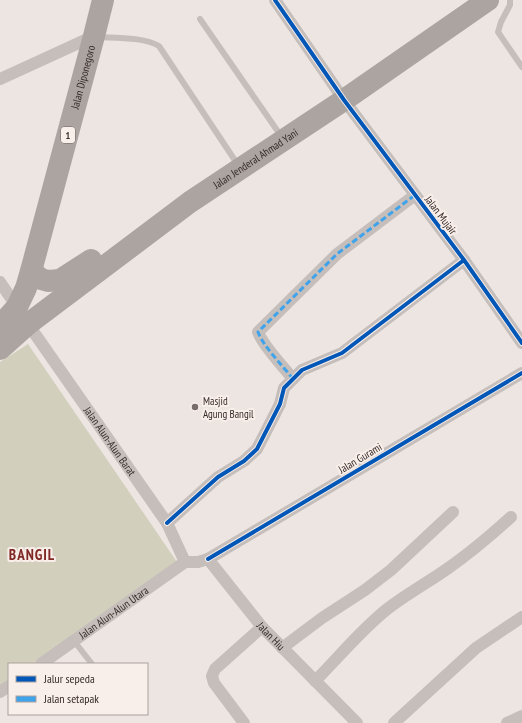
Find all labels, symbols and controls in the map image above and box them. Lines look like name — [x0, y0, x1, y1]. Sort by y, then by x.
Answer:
street label: Jalan Diponegoro — [67, 43, 98, 112]
street label: Jalan Jenderal Ahmad Yani — [210, 125, 301, 192]
road number: 1 — [61, 127, 75, 143]
street label: Jalan Mujair — [421, 192, 460, 237]
place label: Masjid Agung Bangil — [203, 394, 254, 421]
marker: Masjid Agung Bangil — [190, 402, 200, 412]
street label: Jalan Alun-Alun Barat — [80, 403, 139, 479]
street label: Jalan Gurami — [335, 440, 384, 477]
district label: BANGIL — [9, 545, 55, 564]
street label: Jalan Alun-Alun Utara — [75, 583, 151, 642]
street label: Jalan Hiu — [253, 618, 288, 653]
legend — [8, 663, 148, 715]
text: Jalur sepeda — [43, 671, 95, 686]
text: Jalan setapak — [43, 691, 99, 706]

